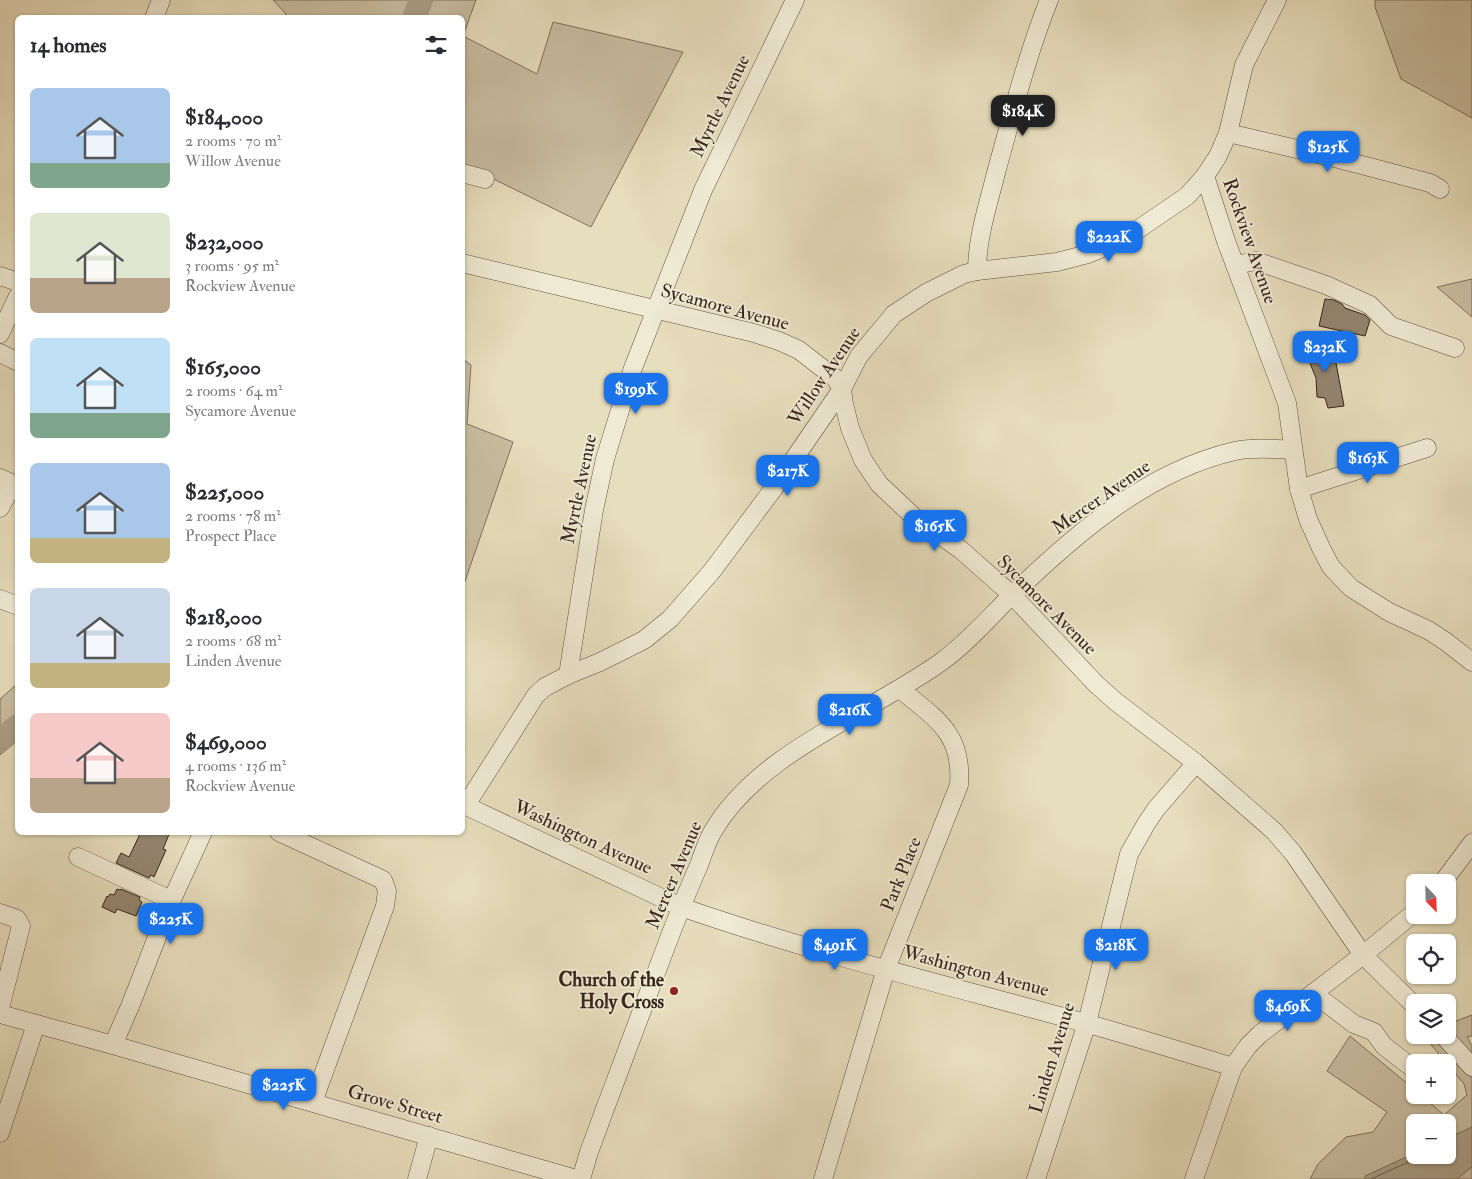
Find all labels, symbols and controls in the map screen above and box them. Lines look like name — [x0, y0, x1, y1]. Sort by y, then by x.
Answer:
icon: filters — [422, 31, 450, 59]
text: 14 homes — [30, 32, 107, 59]
street label: Myrtle Avenue — [685, 51, 755, 161]
pin: $184K — [988, 94, 1058, 137]
text: $184K — [1002, 101, 1044, 121]
text: $184,000 — [185, 104, 263, 131]
icon: home — [70, 108, 130, 168]
pin: $125K — [1293, 130, 1363, 173]
text: 2 rooms · 70 m² — [185, 131, 281, 151]
text: $125K — [1307, 137, 1349, 157]
text: Willow Avenue — [185, 151, 281, 171]
street label: Rockview Avenue — [1217, 175, 1283, 307]
pin: $222K — [1074, 220, 1144, 263]
text: $222K — [1087, 227, 1131, 247]
text: $232,000 — [185, 229, 264, 256]
icon: home — [70, 233, 130, 293]
text: 3 rooms · 95 m² — [185, 256, 279, 276]
text: Rockview Avenue — [185, 276, 295, 296]
street label: Sycamore Avenue — [658, 278, 792, 336]
street label: Willow Avenue — [782, 322, 866, 431]
pin: $232K — [1290, 330, 1360, 373]
text: $232K — [1304, 337, 1346, 357]
text: $165,000 — [185, 354, 261, 381]
icon: home — [70, 358, 130, 418]
pin: $199K — [601, 372, 671, 415]
text: $199K — [615, 379, 657, 399]
text: 2 rooms · 64 m² — [185, 381, 283, 401]
text: Sycamore Avenue — [185, 401, 296, 421]
street label: Myrtle Avenue — [556, 432, 602, 546]
pin: $163K — [1333, 442, 1403, 484]
text: $163K — [1348, 448, 1388, 468]
pin: $217K — [753, 454, 823, 497]
street label: Mercer Avenue — [1047, 454, 1155, 540]
text: $217K — [767, 461, 809, 481]
text: $225,000 — [185, 479, 264, 506]
icon: home — [70, 483, 130, 543]
text: 2 rooms · 78 m² — [185, 506, 281, 526]
pin: $165K — [900, 510, 970, 552]
text: $165K — [915, 516, 955, 536]
text: Prospect Place — [185, 526, 276, 546]
street label: Sycamore Avenue — [992, 550, 1102, 660]
text: $218,000 — [185, 604, 262, 631]
icon: home — [70, 608, 130, 668]
text: 2 rooms · 68 m² — [185, 631, 281, 651]
text: Linden Avenue — [185, 651, 282, 671]
pin: $216K — [815, 694, 885, 736]
text: $216K — [829, 700, 871, 720]
text: $469,000 — [185, 729, 267, 756]
icon: home — [70, 733, 130, 793]
text: 4 rooms · 136 m² — [185, 756, 286, 776]
text: Rockview Avenue — [185, 776, 295, 796]
street label: Washington Avenue — [509, 794, 656, 880]
street label: Mercer Avenue — [641, 817, 707, 932]
street label: Park Place — [875, 833, 927, 915]
north arrow — [1406, 874, 1456, 924]
map controls — [1406, 874, 1456, 1164]
pin: $225K — [136, 902, 206, 945]
text: $225K — [149, 909, 193, 929]
pin: $491K — [800, 928, 870, 971]
pin: $218K — [1081, 928, 1151, 971]
button: locate — [1406, 934, 1456, 984]
text: $491K — [814, 935, 856, 955]
text: $218K — [1095, 935, 1137, 955]
street label: Washington Avenue — [899, 940, 1052, 1002]
place label: Church of the Holy Cross — [558, 968, 664, 1015]
marker: Church of the Holy Cross — [668, 985, 680, 997]
pin: $469K — [1253, 990, 1323, 1032]
button: layers — [1406, 994, 1456, 1044]
text: $469K — [1265, 996, 1311, 1016]
street label: Linden Avenue — [1024, 1000, 1080, 1116]
button: + — [1406, 1054, 1456, 1104]
pin: $225K — [249, 1068, 319, 1111]
text: $225K — [262, 1075, 306, 1095]
street label: Grove Street — [345, 1079, 445, 1129]
button: − — [1406, 1114, 1456, 1164]

